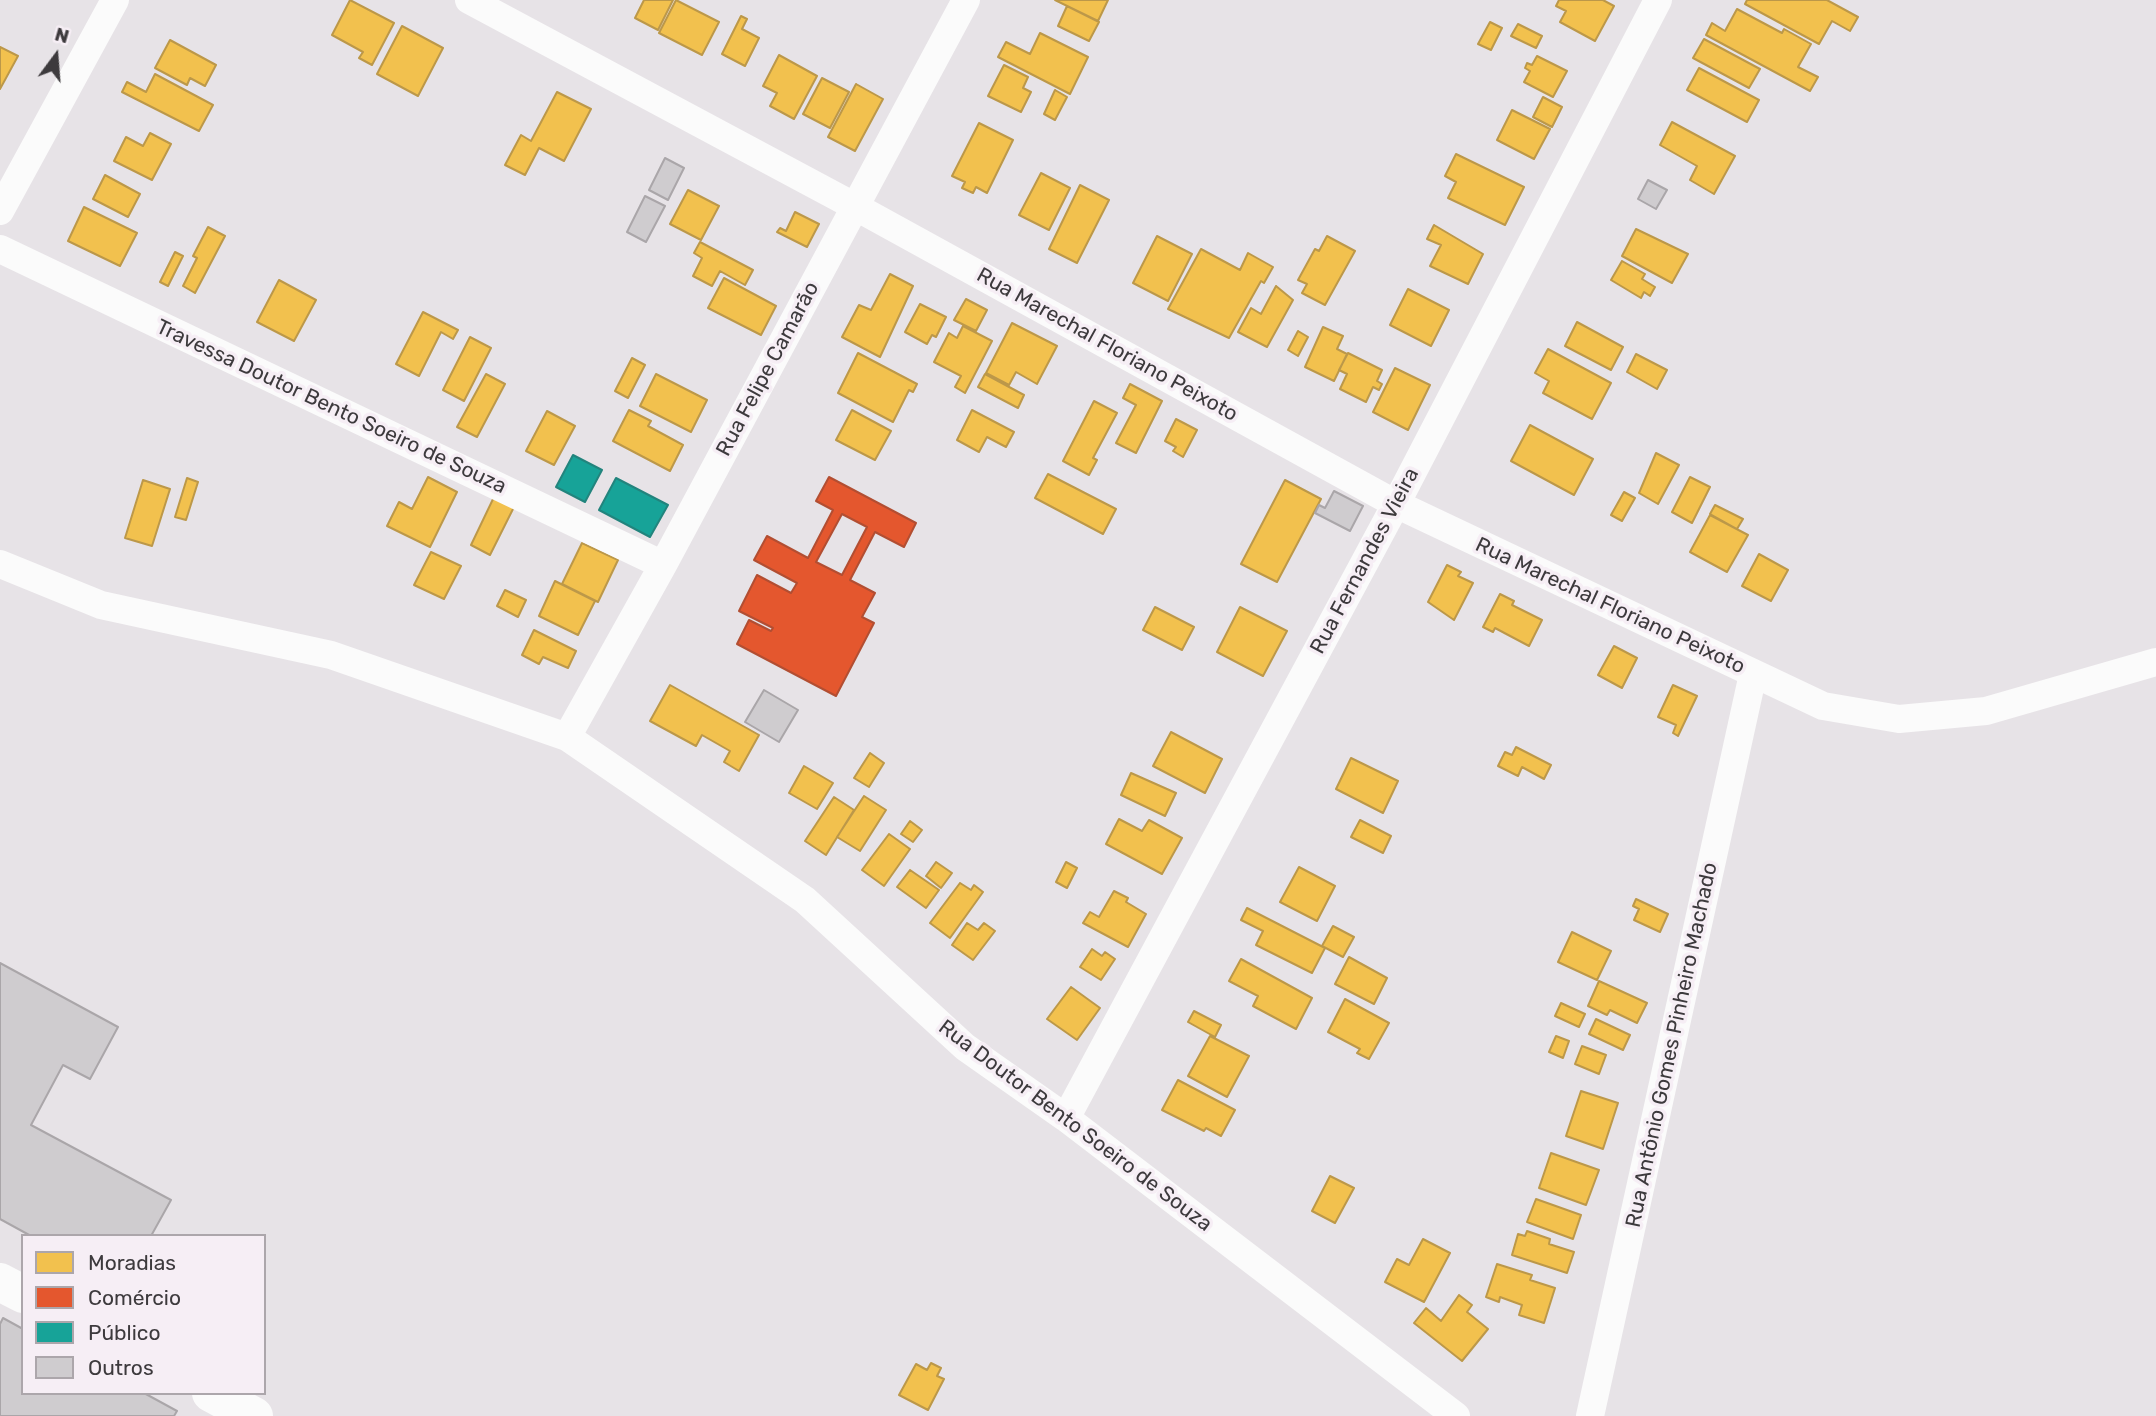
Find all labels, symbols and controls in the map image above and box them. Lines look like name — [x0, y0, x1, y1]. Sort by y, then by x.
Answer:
north arrow — [21, 21, 91, 91]
text: N — [52, 22, 72, 48]
street label: Rua Marechal Floriano Peixoto — [972, 263, 1242, 427]
street label: Rua Felipe Camarão — [711, 278, 825, 460]
street label: Travessa Doutor Bento Soeiro de Souza — [152, 315, 510, 499]
street label: Rua Fernandes Vieira — [1305, 464, 1425, 658]
street label: Rua Marechal Floriano Peixoto — [1471, 532, 1749, 680]
street label: Rua Antônio Gomes Pinheiro Machado — [1621, 860, 1723, 1230]
street label: Rua Doutor Bento Soeiro de Souza — [933, 1015, 1217, 1237]
legend — [21, 1234, 266, 1395]
text: Moradias — [88, 1250, 176, 1275]
text: Comércio — [88, 1285, 181, 1310]
text: Público — [88, 1320, 160, 1345]
text: Outros — [88, 1355, 154, 1380]

